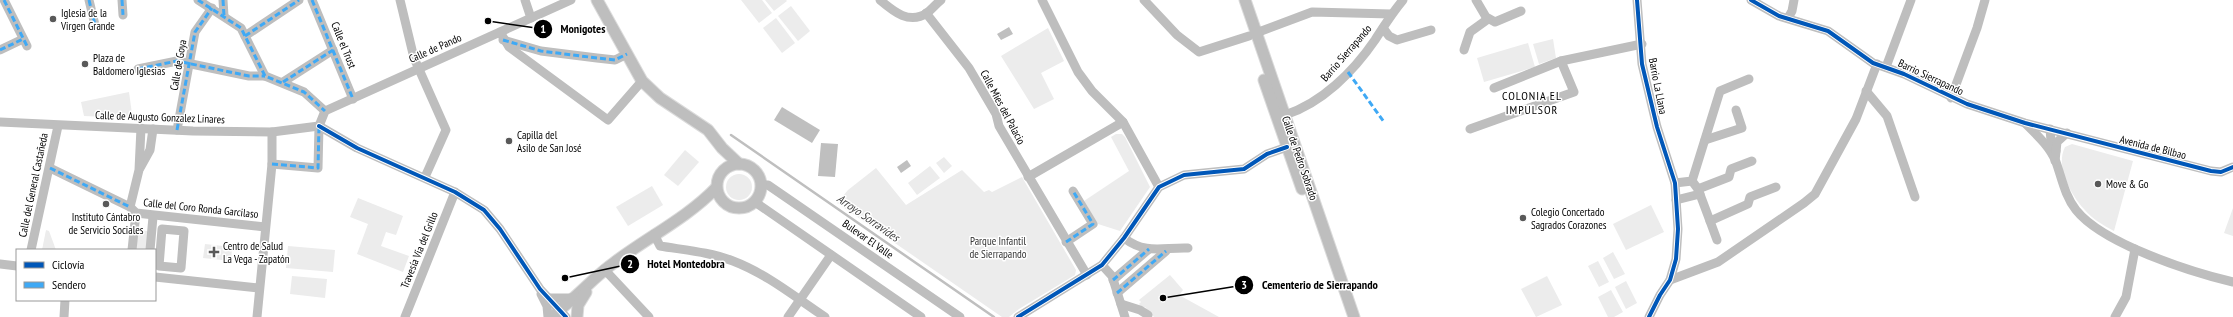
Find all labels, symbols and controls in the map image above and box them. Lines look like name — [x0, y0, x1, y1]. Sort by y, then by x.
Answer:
place label: Iglesia de la Virgen Grande — [60, 6, 115, 33]
marker: Iglesia de la Virgen Grande — [48, 14, 58, 24]
callout: Monigotes — [533, 17, 614, 41]
street label: Calle el Trust — [328, 20, 360, 70]
text: 1 — [540, 21, 546, 36]
text: Monigotes — [561, 21, 605, 36]
street label: Barrio Sierrapando — [1318, 22, 1375, 84]
street label: Calle de Pando — [406, 30, 464, 66]
street label: Calle de Goya — [167, 38, 189, 92]
place label: Plaza de Baldomero Iglesias — [93, 51, 165, 78]
street label: Barrio Sierrapando — [1896, 56, 1966, 98]
street label: Barrio La Llana — [1646, 57, 1670, 115]
marker: Plaza de Baldomero Iglesias — [80, 59, 90, 69]
street label: Calle Mies del Palacio — [977, 67, 1029, 147]
district label: COLONIA EL IMPULSOR — [1502, 88, 1562, 117]
street label: Calle de Augusto Gonzalez Linares — [95, 108, 225, 126]
street label: Calle de Pedro Sobrado — [1279, 114, 1321, 202]
place label: Capilla del Asilo de San José — [517, 128, 582, 155]
street label: Calle del General Castañeda — [15, 132, 51, 238]
street label: Avenida de Bilbao — [2118, 132, 2188, 162]
marker: Capilla del Asilo de San José — [504, 136, 514, 146]
place label: Move & Go — [2106, 177, 2149, 191]
marker: Move & Go — [2093, 179, 2103, 189]
water label: Arroyo Sorravides — [834, 191, 904, 246]
street label: Calle del Coro Ronda Garcilaso — [143, 195, 259, 221]
marker: Instituto Cántabro de Servicio Sociales — [101, 199, 111, 209]
place label: Colegio Concertado Sagrados Corazones — [1531, 205, 1607, 232]
street label: Travesía Vía del Grillo — [397, 209, 441, 290]
place label: Instituto Cántabro de Servicio Sociales — [69, 210, 144, 237]
marker: Colegio Concertado Sagrados Corazones — [1518, 213, 1528, 223]
street label: Bulevar El Valle — [840, 216, 897, 262]
park label: Parque Infantil de Sierrapando — [969, 234, 1027, 261]
place label: Centro de Salud La Vega - Zapatón — [223, 239, 290, 266]
marker: Centro de Salud La Vega - Zapatón — [208, 246, 220, 258]
legend — [16, 249, 156, 301]
callout: Hotel Montedobra — [620, 252, 733, 276]
text: 2 — [627, 256, 633, 271]
text: Hotel Montedobra — [647, 256, 725, 271]
text: Ciclovía — [52, 257, 84, 272]
callout: Cementerio de Sierrapando — [1234, 273, 1386, 297]
text: Sendero — [52, 277, 86, 292]
text: 3 — [1241, 277, 1247, 292]
text: Cementerio de Sierrapando — [1262, 277, 1379, 292]

